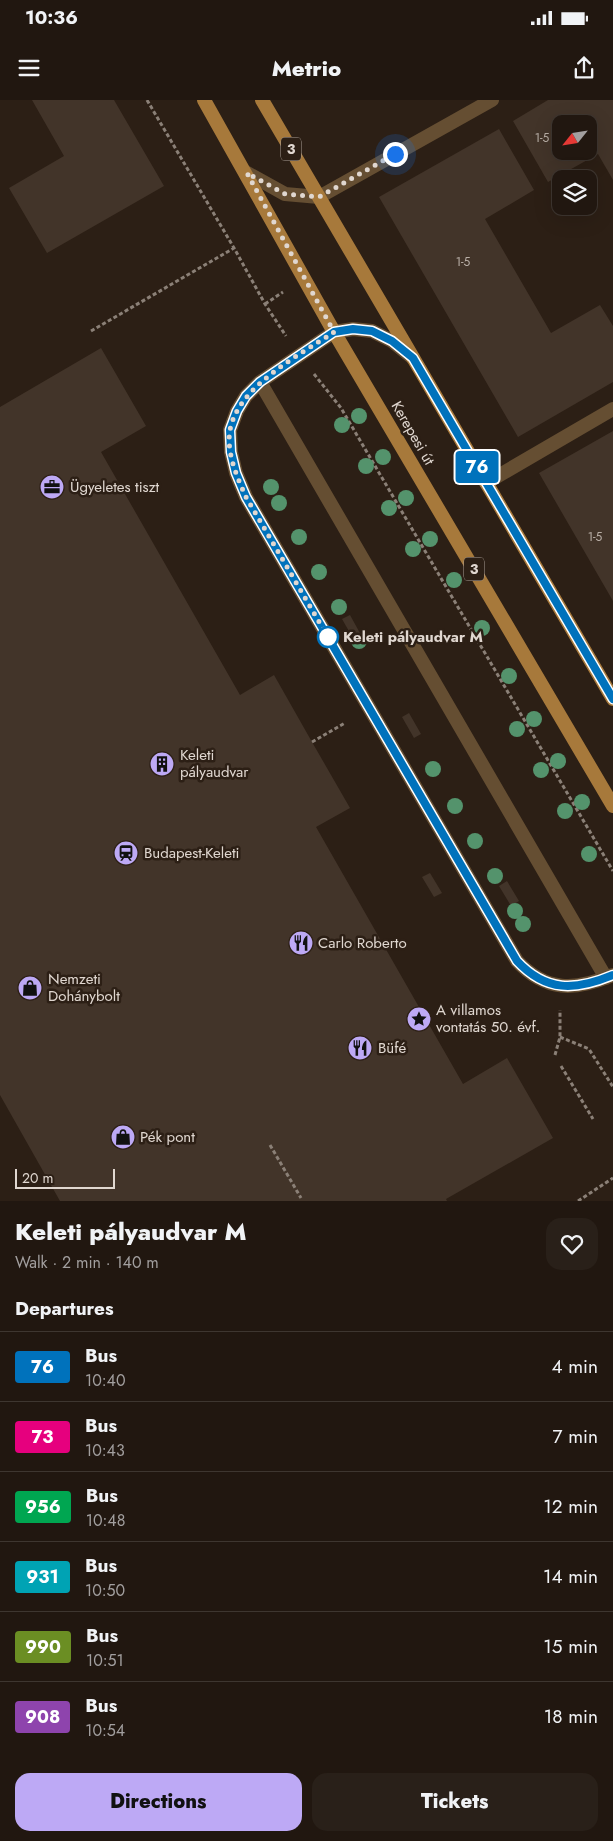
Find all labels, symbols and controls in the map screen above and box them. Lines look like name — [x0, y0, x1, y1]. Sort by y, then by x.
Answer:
text: 10:36 — [25, 4, 78, 31]
text: Metrio — [272, 52, 341, 84]
icon: menu — [15, 54, 43, 82]
icon: share — [570, 54, 598, 82]
north arrow — [552, 115, 598, 160]
map controls — [552, 115, 597, 215]
house number: 1-5 — [535, 129, 550, 147]
road number: 3 — [281, 138, 301, 161]
your location — [383, 142, 408, 167]
button: layers — [552, 170, 597, 215]
house number: 1-5 — [456, 253, 471, 271]
street label: Kerepesi út — [386, 397, 440, 469]
line badge: 76 — [454, 451, 500, 483]
text: 76 — [466, 454, 488, 480]
office icon: Ügyeletes tiszt — [39, 474, 65, 500]
place label: Ügyeletes tiszt — [70, 476, 160, 498]
house number: 1-5 — [588, 528, 603, 546]
road number: 3 — [464, 558, 484, 580]
marker: Keleti pályaudvar M — [317, 626, 339, 648]
place label: Keleti pályaudvar M — [343, 626, 483, 648]
place label: Keleti pályaudvar — [180, 744, 249, 783]
building icon: Keleti pályaudvar — [149, 751, 175, 777]
station icon: Budapest-Keleti — [113, 840, 139, 866]
place label: Budapest-Keleti — [144, 842, 240, 864]
restaurant icon: Carlo Roberto — [288, 930, 314, 956]
place label: Carlo Roberto — [318, 932, 407, 954]
place label: Nemzeti Dohánybolt — [48, 968, 120, 1007]
shop icon: Nemzeti Dohánybolt — [17, 975, 43, 1001]
place label: A villamos vontatás 50. évf. — [436, 999, 540, 1038]
place icon: A villamos vontatás 50. évf. — [406, 1006, 432, 1032]
restaurant icon: Büfé — [347, 1035, 373, 1061]
place label: Büfé — [378, 1037, 407, 1059]
shop icon: Pék pont — [110, 1124, 136, 1150]
place label: Pék pont — [140, 1126, 195, 1148]
scale bar — [15, 1166, 115, 1189]
text: 20 m — [22, 1168, 54, 1188]
text: Keleti pályaudvar M — [15, 1214, 247, 1249]
button: heart — [546, 1218, 598, 1270]
text: Walk · 2 min · 140 m — [15, 1251, 159, 1274]
text: Departures — [15, 1295, 114, 1322]
text: Bus — [85, 1342, 117, 1369]
text: 4 min — [551, 1353, 598, 1380]
text: 76 — [31, 1354, 54, 1380]
text: 10:40 — [85, 1369, 126, 1392]
text: Bus — [85, 1412, 117, 1439]
text: 7 min — [553, 1423, 598, 1450]
text: 73 — [31, 1424, 54, 1450]
text: 10:43 — [85, 1439, 125, 1462]
text: Bus — [86, 1482, 118, 1509]
text: 12 min — [543, 1493, 598, 1520]
text: 956 — [25, 1494, 61, 1520]
text: 10:48 — [86, 1509, 125, 1532]
text: Bus — [85, 1552, 117, 1579]
text: 14 min — [543, 1563, 598, 1590]
text: 931 — [26, 1564, 59, 1590]
text: 10:50 — [85, 1579, 125, 1602]
text: Bus — [86, 1622, 118, 1649]
text: 15 min — [543, 1633, 598, 1660]
text: 990 — [25, 1634, 61, 1660]
text: 10:51 — [86, 1649, 124, 1672]
text: Bus — [85, 1692, 117, 1719]
text: 18 min — [544, 1703, 598, 1730]
text: 908 — [25, 1704, 60, 1730]
text: 10:54 — [85, 1719, 125, 1742]
button: Directions — [15, 1773, 302, 1831]
button: Tickets — [312, 1773, 598, 1831]

